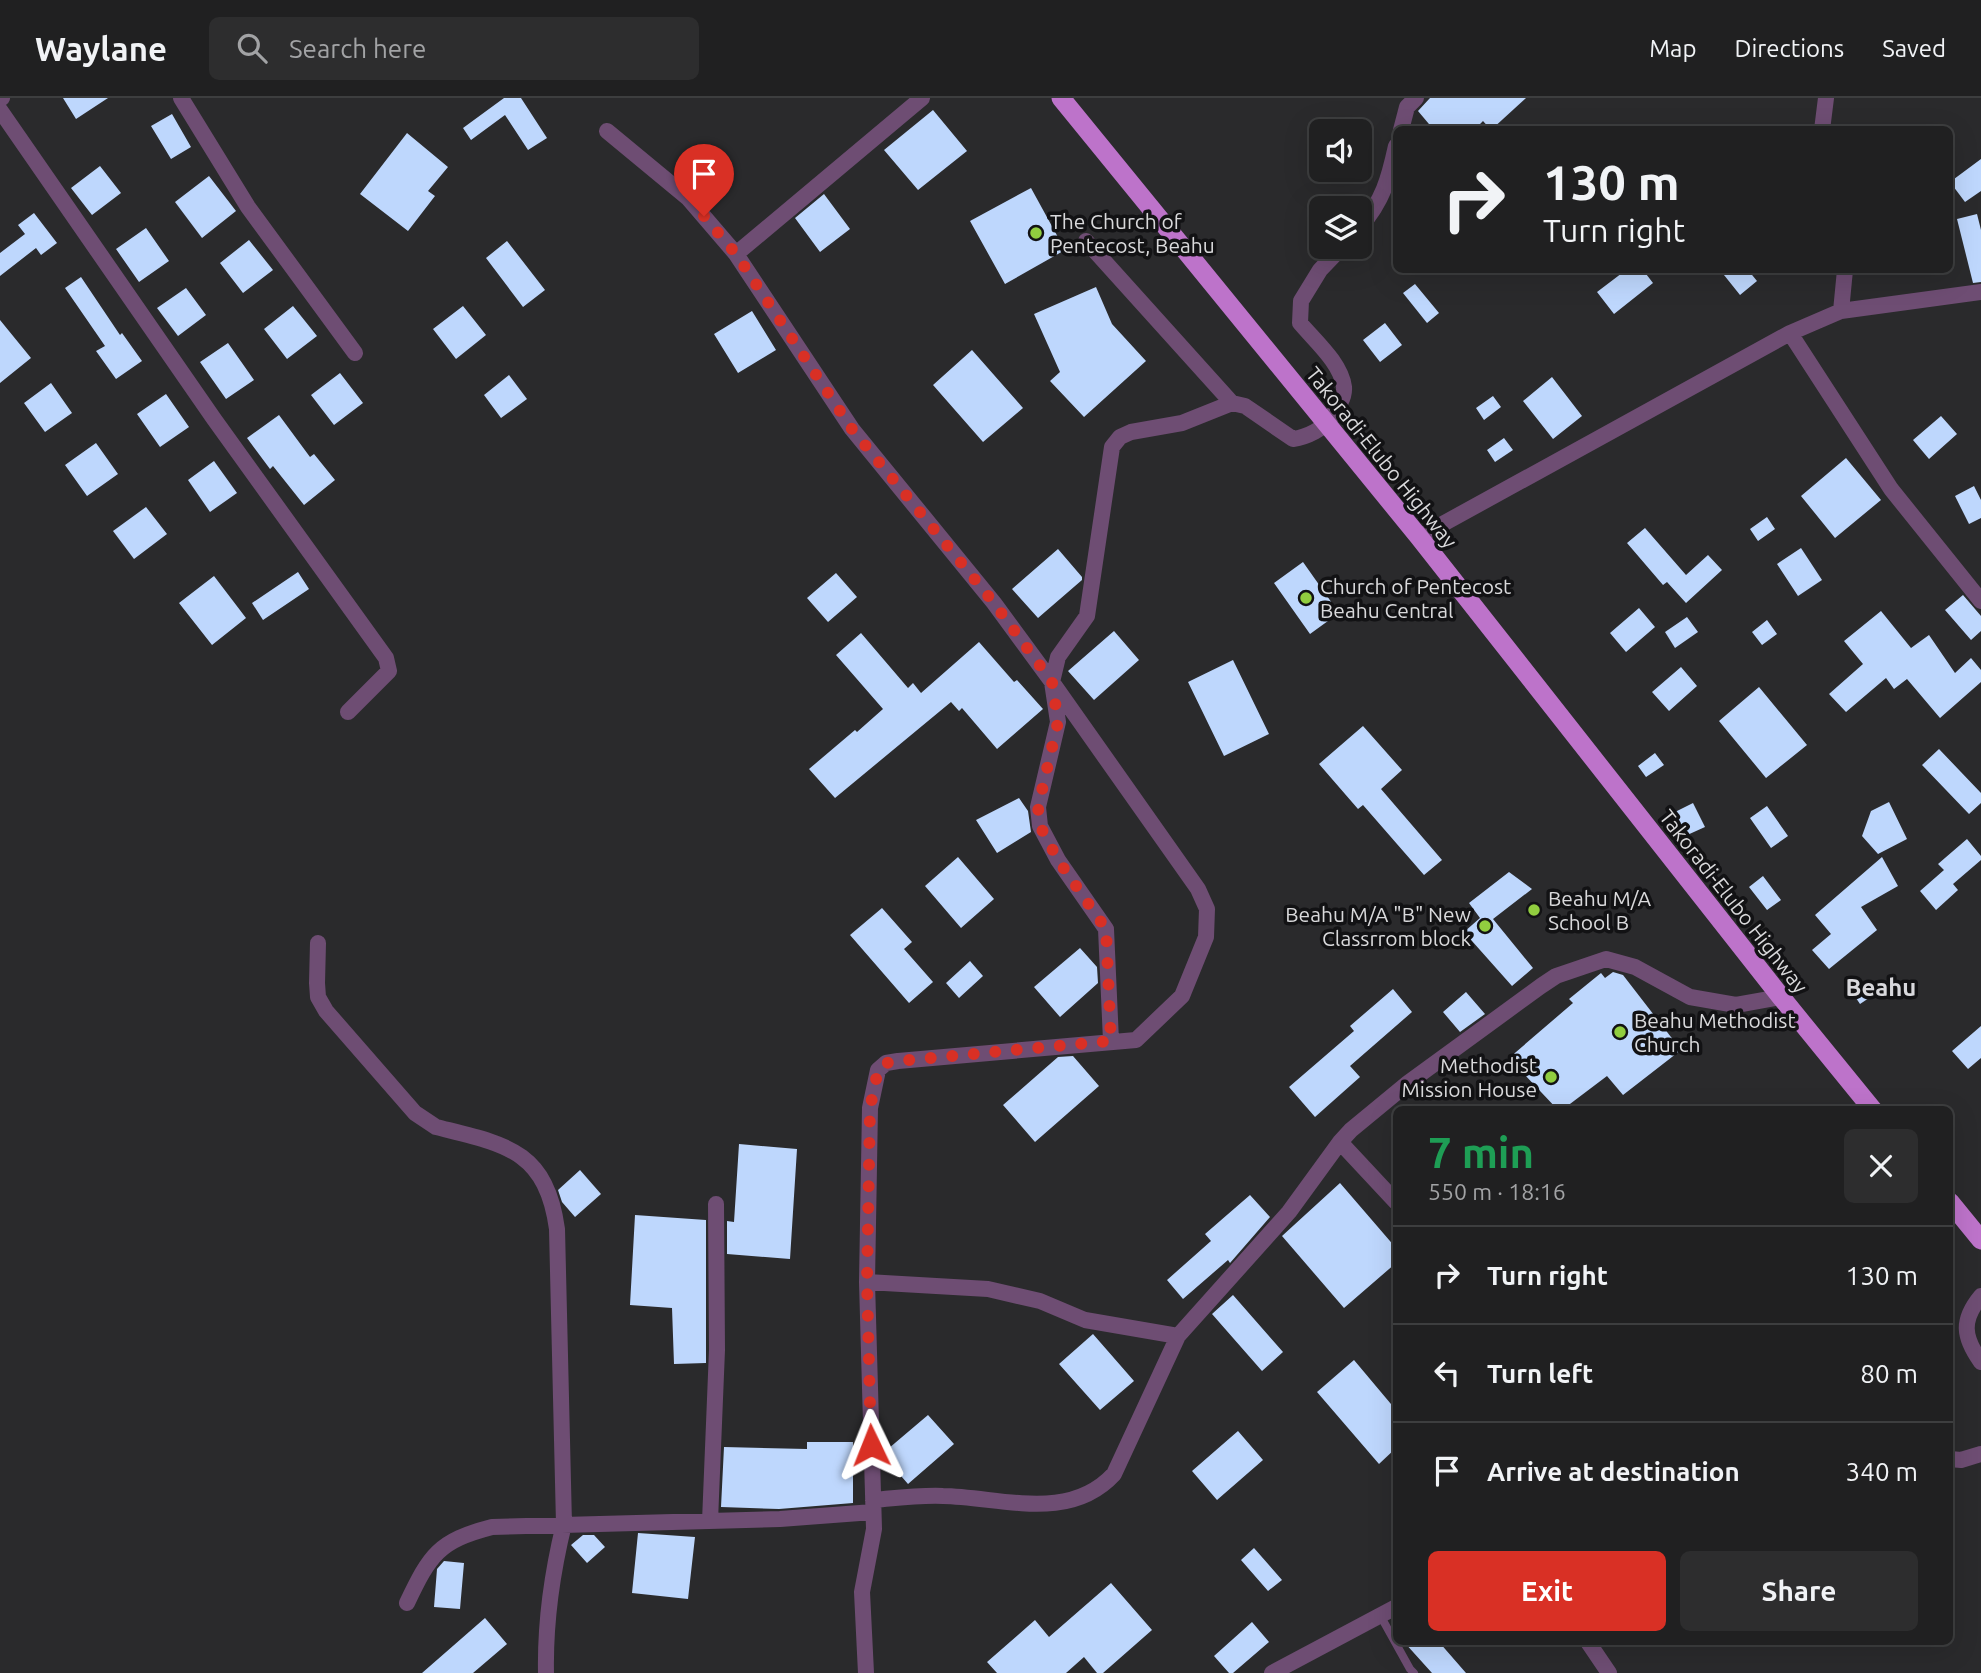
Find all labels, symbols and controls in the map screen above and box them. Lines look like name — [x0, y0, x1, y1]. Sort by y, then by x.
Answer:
search box — [209, 17, 699, 80]
icon: search — [233, 29, 271, 67]
text: Waylane — [35, 30, 167, 67]
text: Search here — [289, 34, 426, 63]
text: Map — [1649, 35, 1696, 62]
text: Directions — [1734, 35, 1844, 62]
text: Saved — [1882, 35, 1946, 62]
map controls — [1309, 119, 1372, 259]
button: sound — [1309, 119, 1372, 182]
pin — [674, 144, 734, 216]
icon: right — [1428, 154, 1519, 245]
text: 130 m — [1543, 154, 1680, 209]
icon: arrive — [685, 155, 723, 193]
button: layers — [1309, 196, 1372, 259]
place label: The Church of Pentecost, Beahu — [1050, 209, 1215, 257]
text: Turn right — [1543, 212, 1685, 248]
marker: The Church of Pentecost, Beahu — [1028, 225, 1044, 241]
street label: Takoradi-Elubo Highway — [1302, 362, 1462, 552]
place label: Church of Pentecost Beahu Central — [1320, 574, 1511, 622]
marker: Church of Pentecost Beahu Central — [1298, 590, 1314, 606]
street label: Takoradi-Elubo Highway — [1655, 805, 1813, 997]
place label: Beahu M/A School B — [1548, 886, 1652, 934]
place label: Beahu M/A "B" New Classrrom block — [1285, 902, 1471, 950]
marker: Beahu M/A School B — [1526, 902, 1542, 918]
marker: Beahu M/A "B" New Classrrom block — [1477, 918, 1493, 934]
district label: Beahu — [1846, 974, 1916, 1001]
place label: Beahu Methodist Church — [1634, 1008, 1796, 1056]
marker: Beahu Methodist Church — [1612, 1024, 1628, 1040]
place label: Methodist Mission House — [1402, 1053, 1537, 1101]
marker: Methodist Mission House — [1543, 1069, 1559, 1085]
text: 7 min — [1428, 1129, 1534, 1176]
button: close — [1844, 1129, 1918, 1203]
text: 550 m · 18:16 — [1428, 1179, 1566, 1204]
icon: right — [1428, 1256, 1466, 1294]
text: Turn right — [1487, 1261, 1608, 1290]
text: 130 m — [1846, 1261, 1918, 1290]
icon: left — [1428, 1354, 1466, 1392]
text: Turn left — [1487, 1359, 1593, 1388]
text: 80 m — [1860, 1359, 1918, 1388]
position arrow — [834, 1408, 908, 1482]
icon: arrive — [1428, 1452, 1466, 1490]
text: Arrive at destination — [1487, 1457, 1740, 1486]
text: 340 m — [1846, 1457, 1918, 1486]
button: Exit — [1428, 1551, 1666, 1631]
button: Share — [1680, 1551, 1918, 1631]

